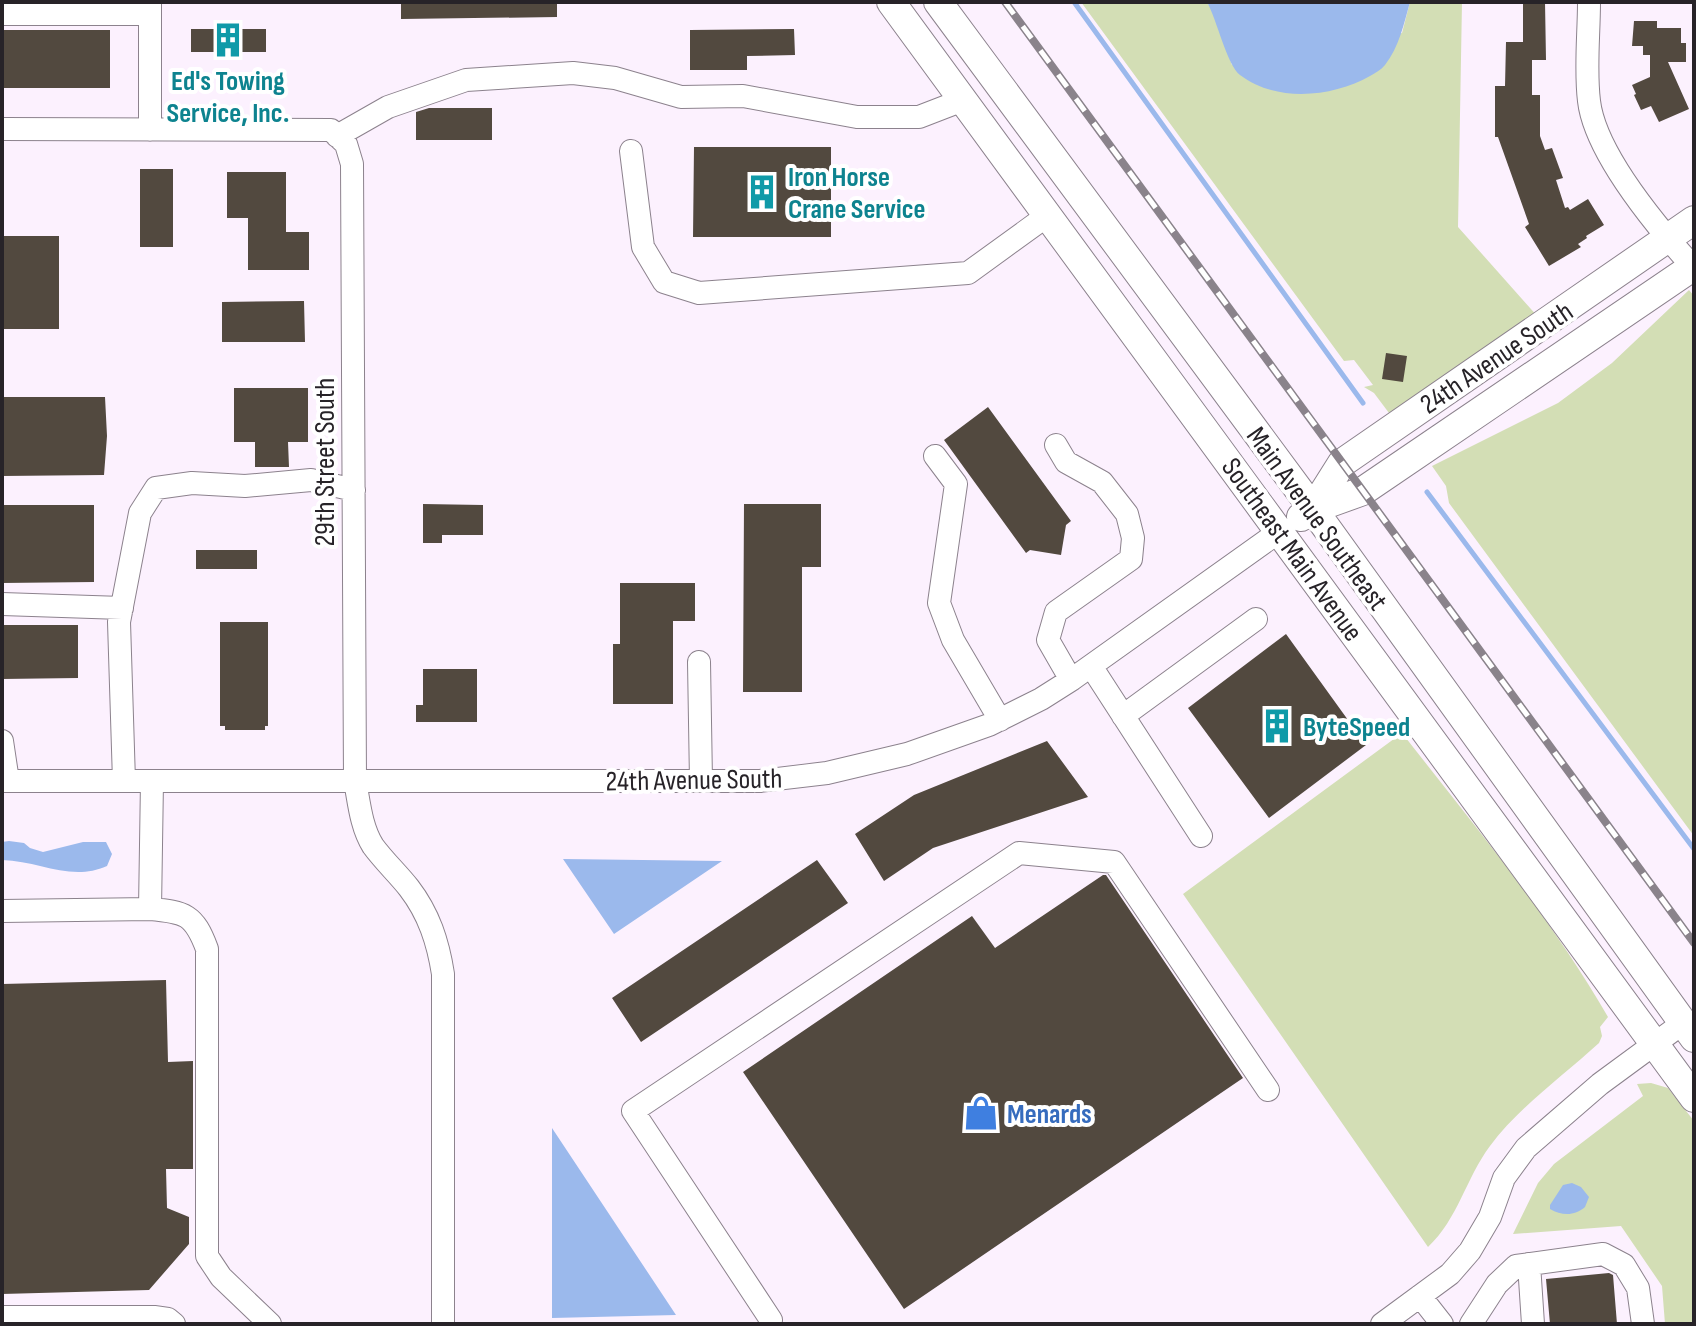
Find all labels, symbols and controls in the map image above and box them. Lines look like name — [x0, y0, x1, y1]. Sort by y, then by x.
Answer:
building icon: Ed's Towing Service, Inc. — [209, 21, 247, 59]
place label: Ed's Towing Service, Inc. — [167, 65, 289, 130]
place label: Iron Horse Crane Service — [788, 161, 925, 226]
building icon: Iron Horse Crane Service — [743, 173, 781, 211]
street label: 24th Avenue South — [1414, 295, 1579, 421]
street label: 29th Street South — [309, 378, 342, 546]
street label: Main Avenue Southeast — [1239, 421, 1394, 617]
street label: Southeast Main Avenue — [1214, 452, 1369, 648]
building icon: ByteSpeed — [1258, 707, 1296, 745]
place label: ByteSpeed — [1303, 711, 1410, 744]
street label: 24th Avenue South — [605, 762, 783, 799]
shop icon: Menards — [962, 1094, 1000, 1132]
place label: Menards — [1007, 1098, 1092, 1131]

